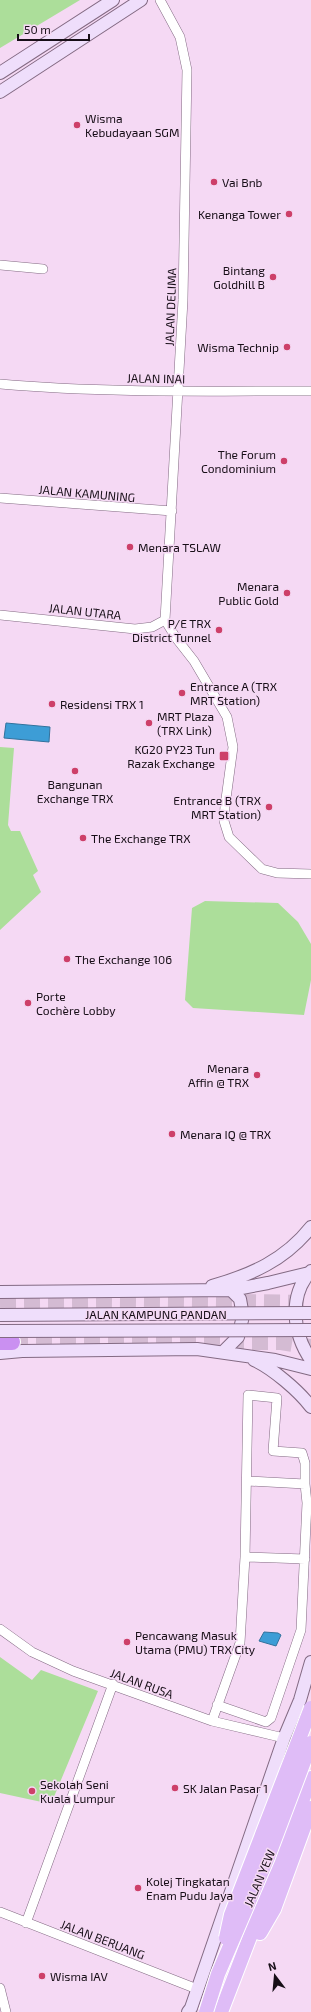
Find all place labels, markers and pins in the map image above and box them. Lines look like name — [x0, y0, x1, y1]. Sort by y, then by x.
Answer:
place label: Wisma Kebudayaan SGM — [85, 111, 179, 139]
marker: Wisma Kebudayaan SGM — [72, 120, 82, 130]
place label: Vai Bnb — [222, 175, 263, 189]
marker: Vai Bnb — [209, 177, 219, 187]
place label: Kenanga Tower — [198, 207, 281, 221]
marker: Kenanga Tower — [284, 209, 294, 219]
place label: Bintang Goldhill B — [213, 263, 265, 291]
marker: Bintang Goldhill B — [268, 272, 278, 282]
place label: Wisma Technip — [197, 340, 279, 354]
marker: Wisma Technip — [282, 342, 292, 352]
place label: The Forum Condominium — [201, 447, 276, 475]
marker: The Forum Condominium — [279, 456, 289, 466]
place label: Menara TSLAW — [138, 540, 221, 554]
marker: Menara TSLAW — [125, 542, 135, 552]
place label: Menara Public Gold — [218, 579, 279, 607]
marker: Menara Public Gold — [282, 588, 292, 598]
place label: P/E TRX District Tunnel — [132, 616, 212, 644]
marker: P/E TRX District Tunnel — [214, 625, 224, 635]
place label: Entrance A (TRX MRT Station) — [190, 679, 278, 707]
marker: Entrance A (TRX MRT Station) — [177, 688, 187, 698]
place label: Residensi TRX 1 — [60, 697, 144, 711]
marker: Residensi TRX 1 — [47, 699, 57, 709]
place label: MRT Plaza (TRX Link) — [157, 709, 214, 737]
marker: MRT Plaza (TRX Link) — [144, 718, 154, 728]
place label: KG20 PY23 Tun Razak Exchange — [127, 742, 215, 770]
marker: KG20 PY23 Tun Razak Exchange — [218, 750, 230, 762]
marker: Bangunan Exchange TRX — [70, 766, 80, 776]
place label: Bangunan Exchange TRX — [37, 777, 114, 805]
place label: Entrance B (TRX MRT Station) — [173, 793, 262, 821]
marker: Entrance B (TRX MRT Station) — [264, 802, 274, 812]
place label: The Exchange TRX — [91, 831, 191, 845]
marker: The Exchange TRX — [78, 833, 88, 843]
place label: The Exchange 106 — [75, 952, 172, 966]
marker: The Exchange 106 — [62, 954, 72, 964]
place label: Porte Cochère Lobby — [36, 989, 116, 1017]
marker: Porte Cochère Lobby — [23, 998, 33, 1008]
place label: Menara Affin @ TRX — [188, 1061, 250, 1089]
marker: Menara Affin @ TRX — [252, 1070, 262, 1080]
place label: Menara IQ @ TRX — [180, 1127, 272, 1142]
marker: Menara IQ @ TRX — [167, 1129, 177, 1139]
place label: Pencawang Masuk Utama (PMU) TRX City — [135, 1628, 256, 1656]
marker: Pencawang Masuk Utama (PMU) TRX City — [122, 1637, 132, 1647]
place label: Sekolah Seni Kuala Lumpur — [40, 1777, 116, 1805]
place label: SK Jalan Pasar 1 — [183, 1781, 268, 1795]
marker: SK Jalan Pasar 1 — [170, 1783, 180, 1793]
marker: Sekolah Seni Kuala Lumpur — [27, 1786, 37, 1796]
place label: Kolej Tingkatan Enam Pudu Jaya — [146, 1874, 233, 1902]
marker: Kolej Tingkatan Enam Pudu Jaya — [133, 1883, 143, 1893]
place label: Wisma IAV — [50, 1969, 108, 1983]
marker: Wisma IAV — [37, 1971, 47, 1981]

